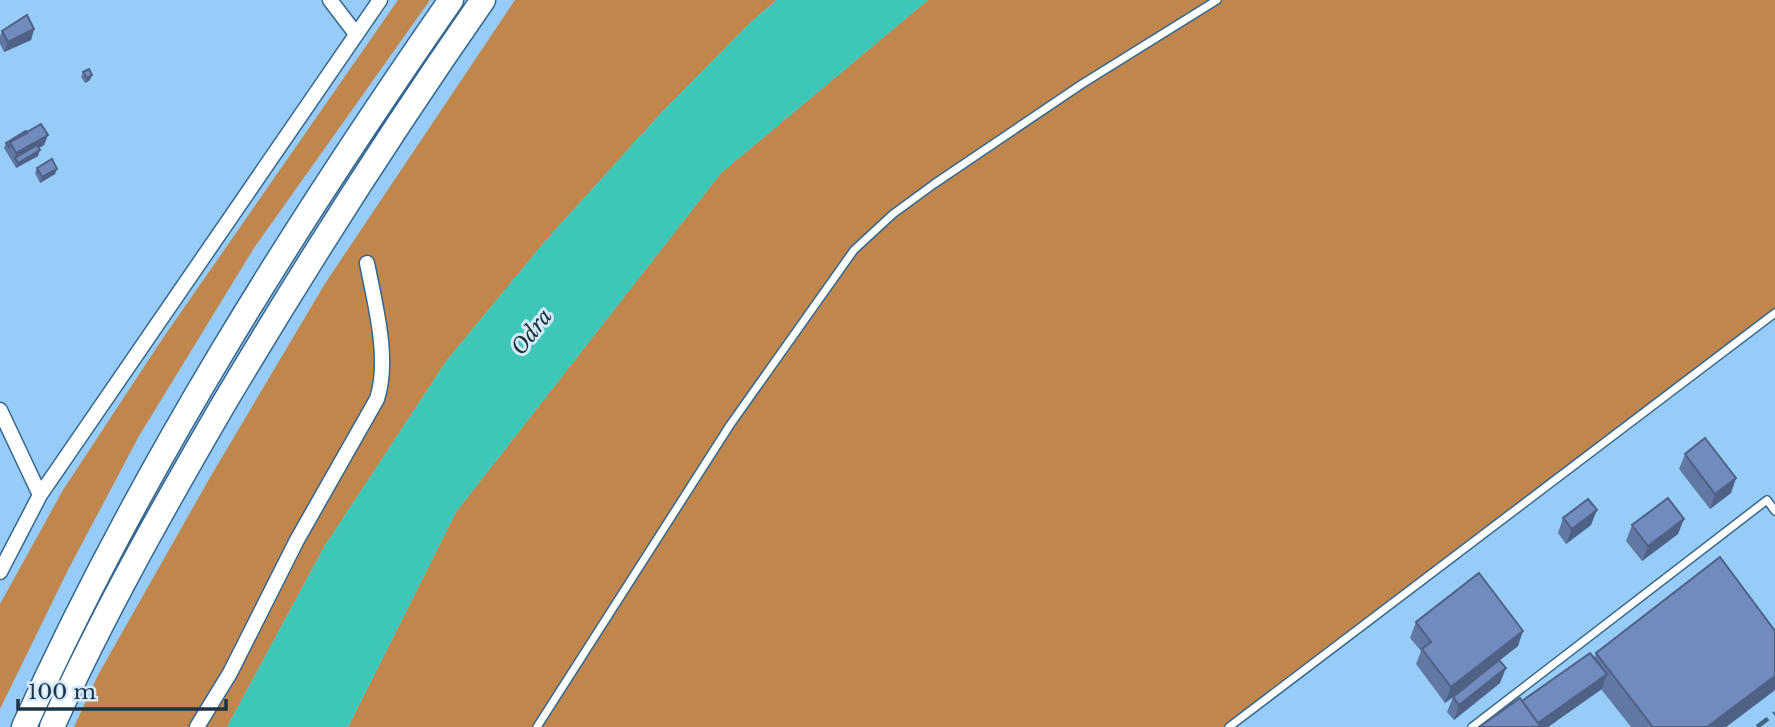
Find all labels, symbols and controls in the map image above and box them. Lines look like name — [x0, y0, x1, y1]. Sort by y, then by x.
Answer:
water label: Odra — [506, 304, 558, 360]
scale bar — [18, 668, 226, 712]
text: 100 m — [28, 679, 96, 705]

